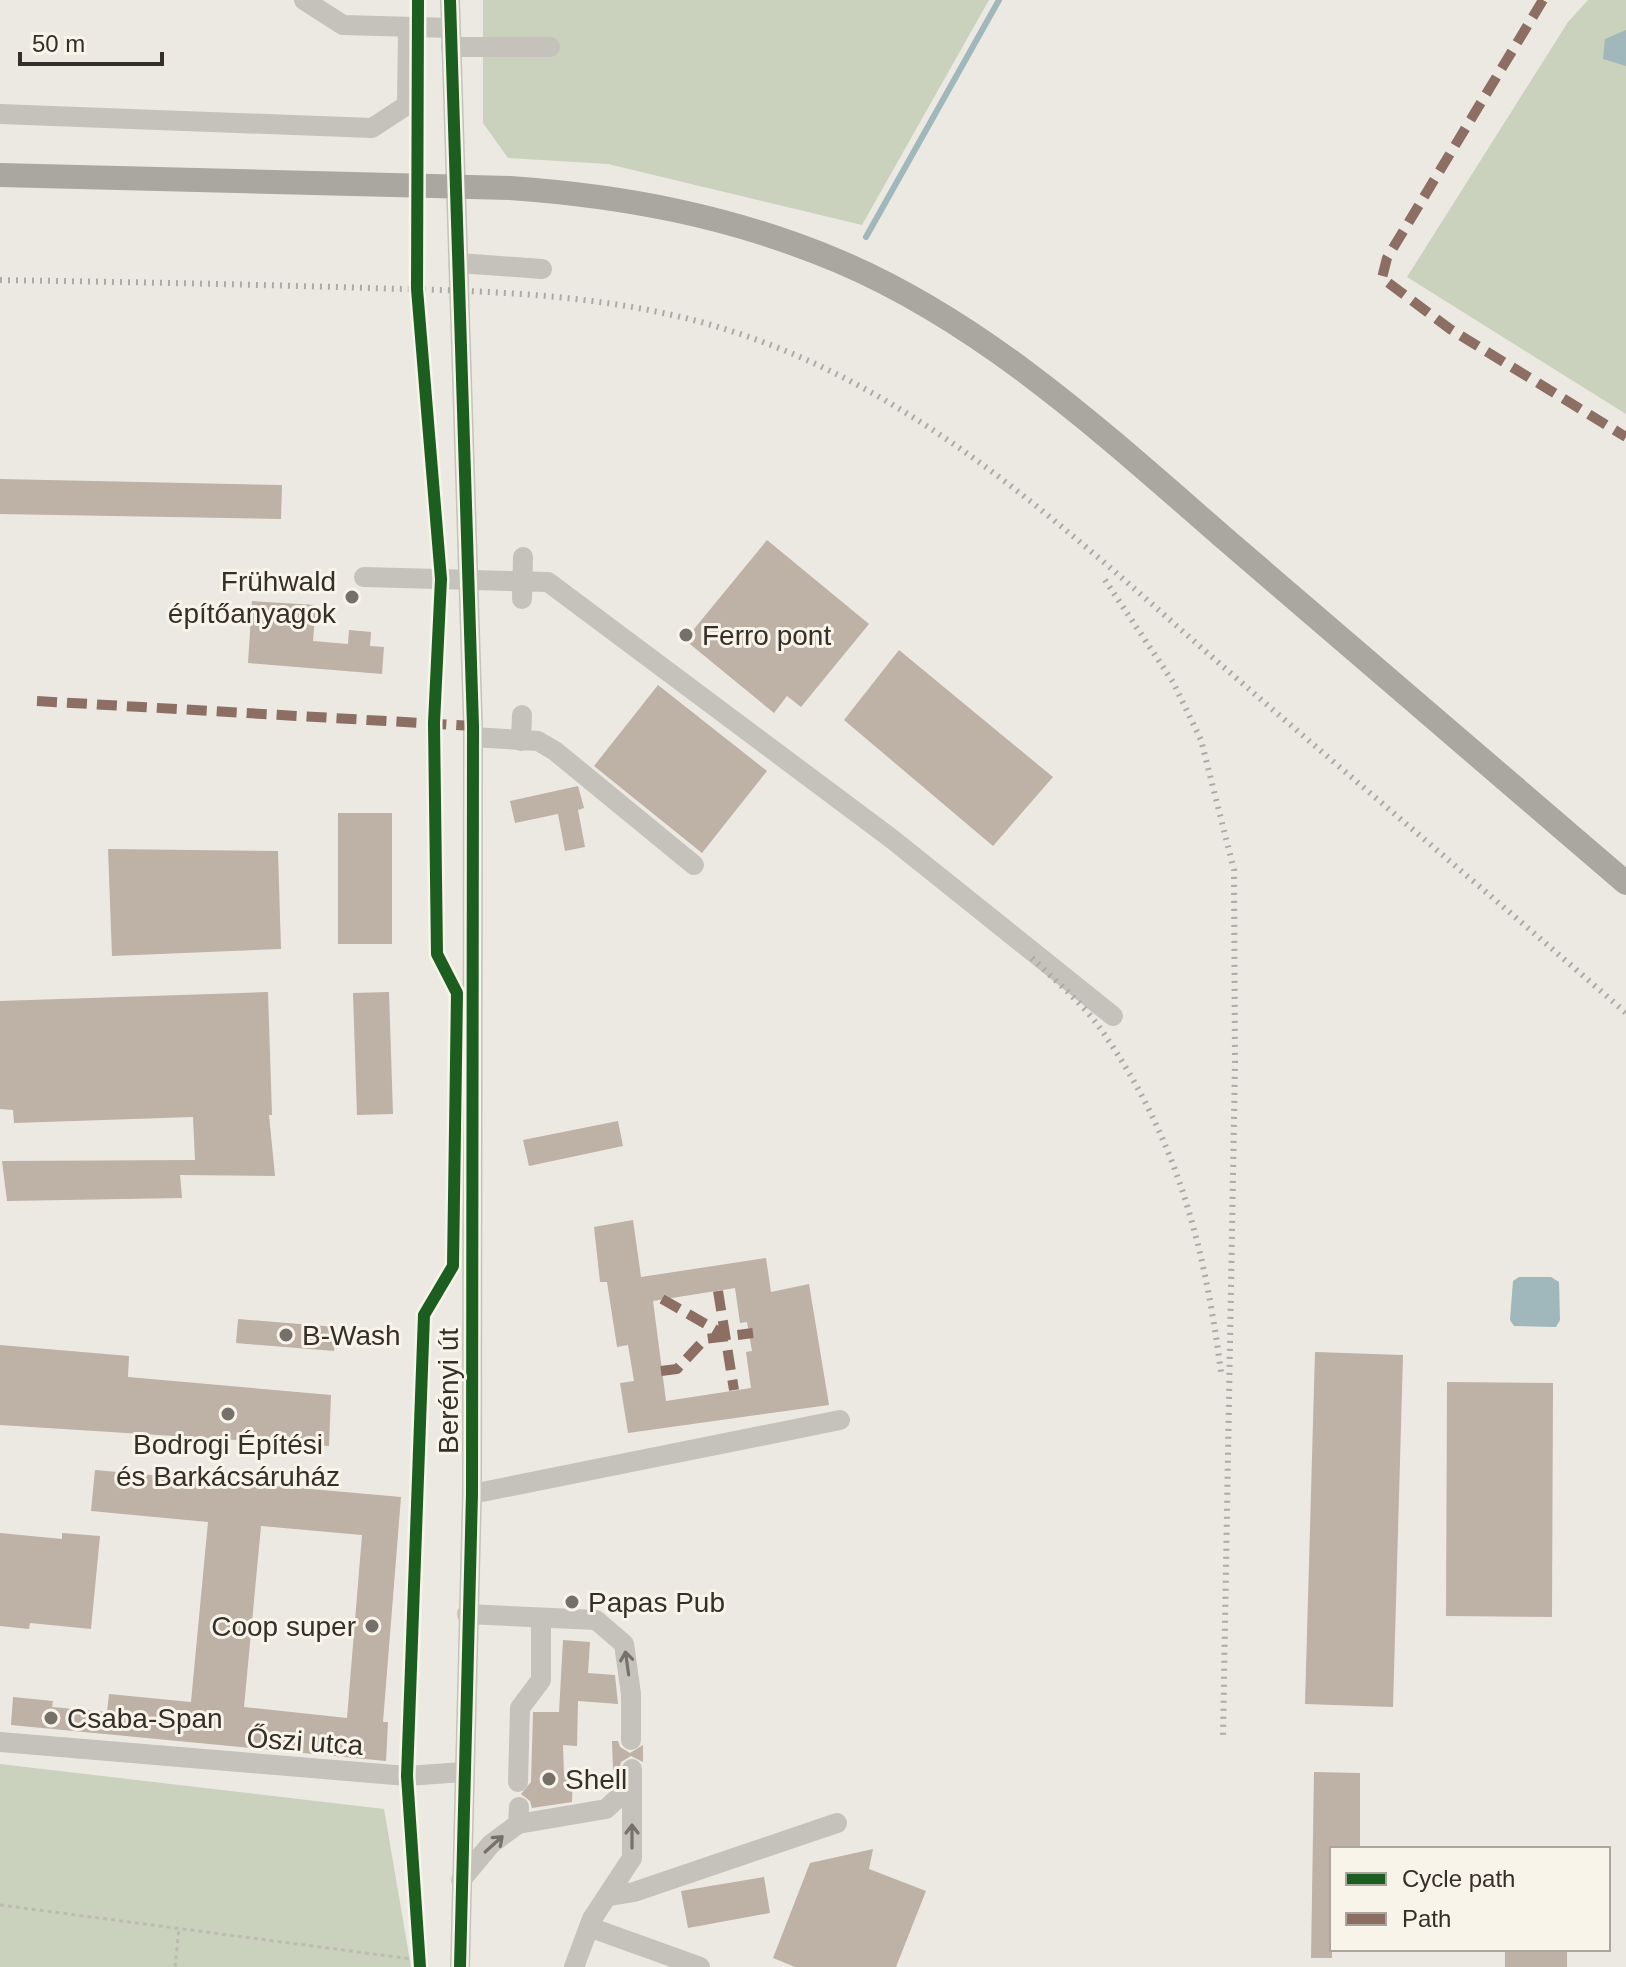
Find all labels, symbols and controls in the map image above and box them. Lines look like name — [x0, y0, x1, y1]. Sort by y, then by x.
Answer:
scale bar — [20, 16, 162, 66]
text: 50 m — [32, 30, 85, 57]
place label: Frühwald építőanyagok — [168, 566, 337, 629]
marker: Frühwald építőanyagok — [343, 588, 361, 606]
place label: Ferro pont — [702, 620, 831, 651]
marker: Ferro pont — [677, 626, 695, 644]
place label: B-Wash — [302, 1320, 401, 1351]
marker: B-Wash — [277, 1326, 295, 1344]
street label: Berényi út — [433, 1328, 464, 1454]
marker: Bodrogi Építési és Barkácsáruház — [219, 1405, 237, 1423]
place label: Bodrogi Építési és Barkácsáruház — [116, 1429, 340, 1492]
place label: Papas Pub — [588, 1587, 725, 1618]
marker: Papas Pub — [563, 1593, 581, 1611]
place label: Coop super — [211, 1611, 356, 1642]
marker: Coop super — [363, 1617, 381, 1635]
one-way arrow — [619, 1650, 634, 1677]
place label: Csaba-Span — [67, 1703, 223, 1734]
marker: Csaba-Span — [42, 1709, 60, 1727]
street label: Őszi utca — [246, 1722, 365, 1761]
place label: Shell — [565, 1764, 627, 1795]
marker: Shell — [540, 1770, 558, 1788]
one-way arrow — [624, 1823, 640, 1850]
one-way arrow — [483, 1835, 503, 1853]
legend — [1330, 1847, 1610, 1951]
text: Cycle path — [1402, 1865, 1515, 1892]
text: Path — [1402, 1905, 1451, 1932]

